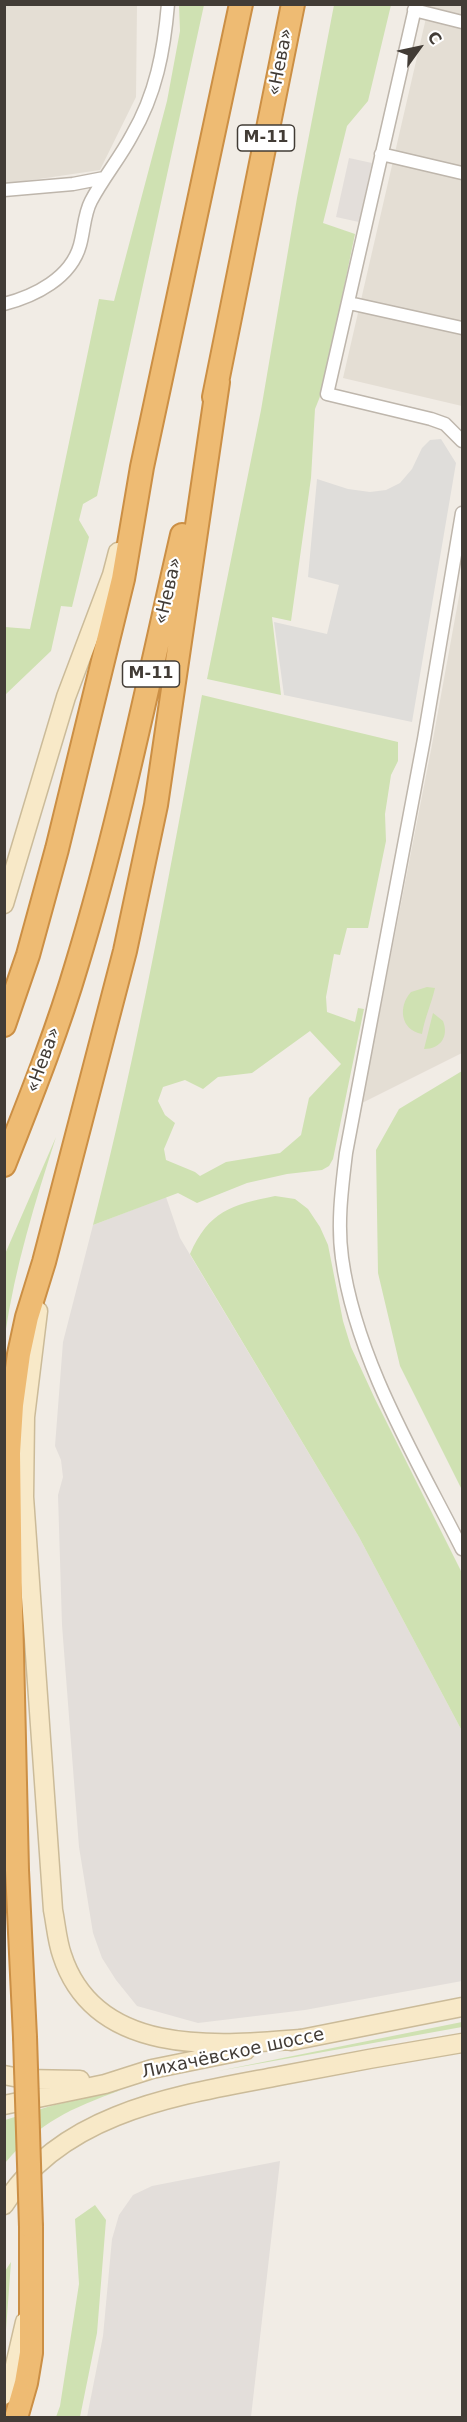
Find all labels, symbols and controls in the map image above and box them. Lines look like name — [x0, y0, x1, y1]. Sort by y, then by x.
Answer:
north arrow — [389, 18, 449, 78]
street label: «Нева» — [264, 26, 298, 98]
text: С — [423, 28, 446, 48]
road number: М-11 — [238, 125, 294, 151]
street label: «Нева» — [151, 555, 187, 627]
road number: М-11 — [122, 661, 180, 687]
street label: «Нева» — [22, 1024, 66, 1096]
street label: Лихачёвское шоссе — [140, 2024, 326, 2084]

